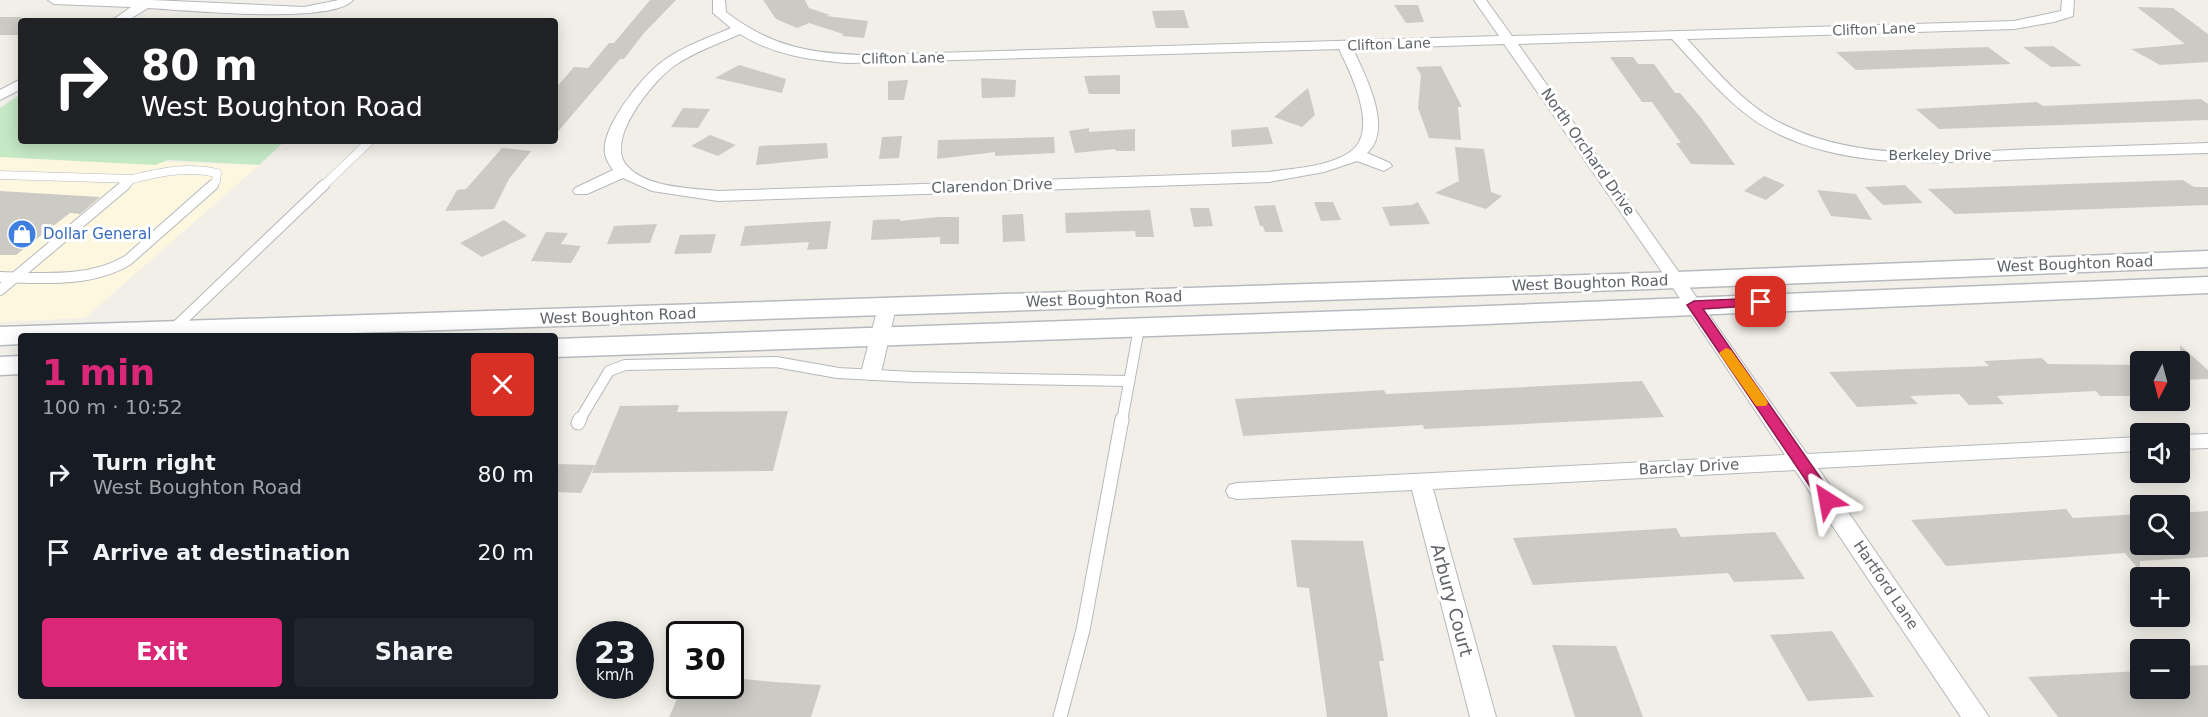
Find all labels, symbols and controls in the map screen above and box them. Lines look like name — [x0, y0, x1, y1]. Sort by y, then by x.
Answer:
street label: Clifton Lane — [1832, 20, 1916, 38]
street label: Clifton Lane — [1347, 35, 1431, 53]
text: 80 m — [141, 41, 258, 90]
icon: right — [42, 42, 120, 120]
street label: Clifton Lane — [861, 49, 945, 67]
street label: North Orchard Drive — [1537, 85, 1639, 219]
text: West Boughton Road — [141, 91, 423, 122]
street label: Berkeley Drive — [1889, 147, 1991, 163]
street label: Clarendon Drive — [931, 175, 1053, 197]
shop icon: Dollar General — [6, 218, 38, 250]
place label: Dollar General — [43, 225, 151, 243]
street label: West Boughton Road — [1996, 252, 2154, 276]
street label: West Boughton Road — [1511, 271, 1669, 295]
pin — [1735, 276, 1786, 327]
icon: arrive — [1744, 285, 1777, 318]
street label: West Boughton Road — [1025, 287, 1183, 311]
street label: West Boughton Road — [539, 304, 697, 328]
north arrow — [2130, 351, 2190, 411]
map controls — [2130, 351, 2190, 699]
text: 1 min — [42, 352, 155, 393]
button: close — [471, 353, 534, 416]
text: 100 m · 10:52 — [42, 395, 183, 419]
button: sound — [2130, 423, 2190, 483]
text: Turn right — [93, 450, 216, 475]
street label: Barclay Drive — [1638, 455, 1740, 479]
icon: right — [42, 458, 75, 491]
text: 80 m — [478, 462, 534, 487]
position arrow — [1795, 468, 1859, 532]
text: West Boughton Road — [93, 475, 302, 499]
button: search — [2130, 495, 2190, 555]
icon: arrive — [42, 536, 75, 569]
street label: Hartford Lane — [1850, 537, 1922, 633]
text: Arrive at destination — [93, 540, 350, 565]
text: 20 m — [478, 540, 534, 565]
street label: Arbury Court — [1427, 541, 1477, 659]
button: + — [2130, 567, 2190, 627]
button: Exit — [42, 618, 282, 687]
button: Share — [294, 618, 534, 687]
speed limit sign: 30 — [666, 621, 744, 699]
text: 23 — [594, 635, 636, 670]
button: − — [2130, 639, 2190, 699]
text: km/h — [596, 666, 634, 684]

